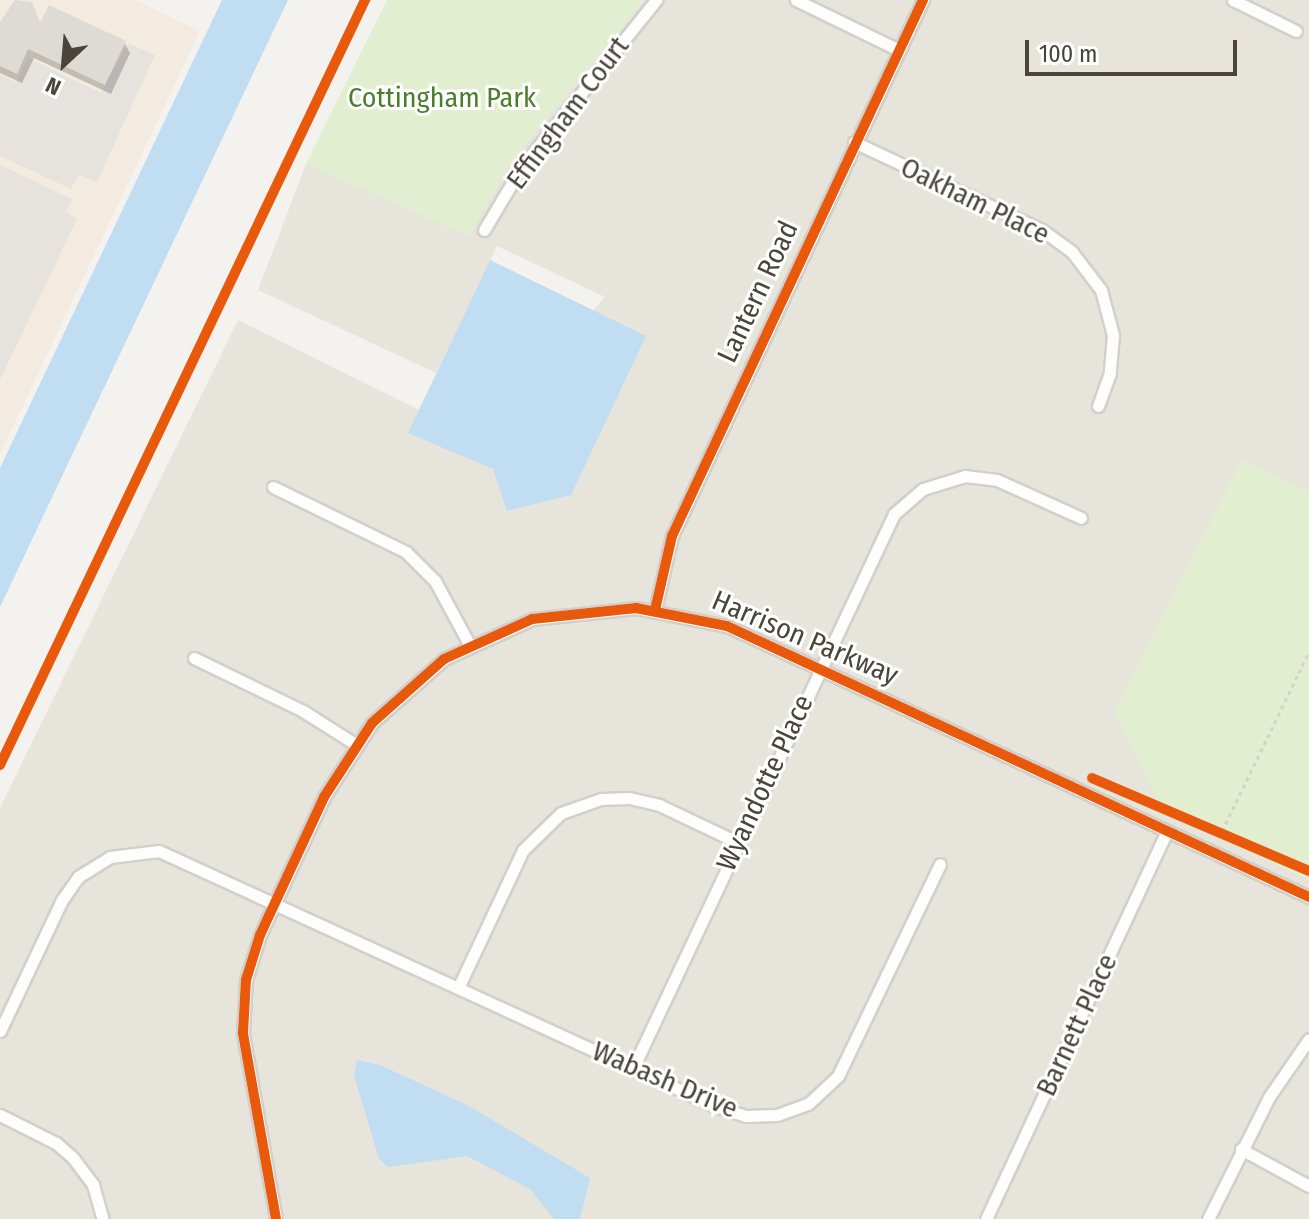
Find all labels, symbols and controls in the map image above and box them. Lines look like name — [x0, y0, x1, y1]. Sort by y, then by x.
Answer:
north arrow — [24, 24, 104, 104]
scale bar — [1029, 24, 1241, 74]
street label: Effingham Court — [500, 30, 636, 196]
text: 100 m — [1039, 40, 1097, 68]
text: N — [41, 71, 65, 101]
park label: Cottingham Park — [348, 81, 536, 115]
street label: Oakham Place — [895, 151, 1055, 251]
street label: Lantern Road — [711, 216, 805, 368]
street label: Harrison Parkway — [707, 584, 903, 692]
street label: Wyandotte Place — [710, 690, 820, 876]
street label: Barnett Place — [1029, 949, 1125, 1101]
street label: Wabash Drive — [587, 1034, 743, 1126]

